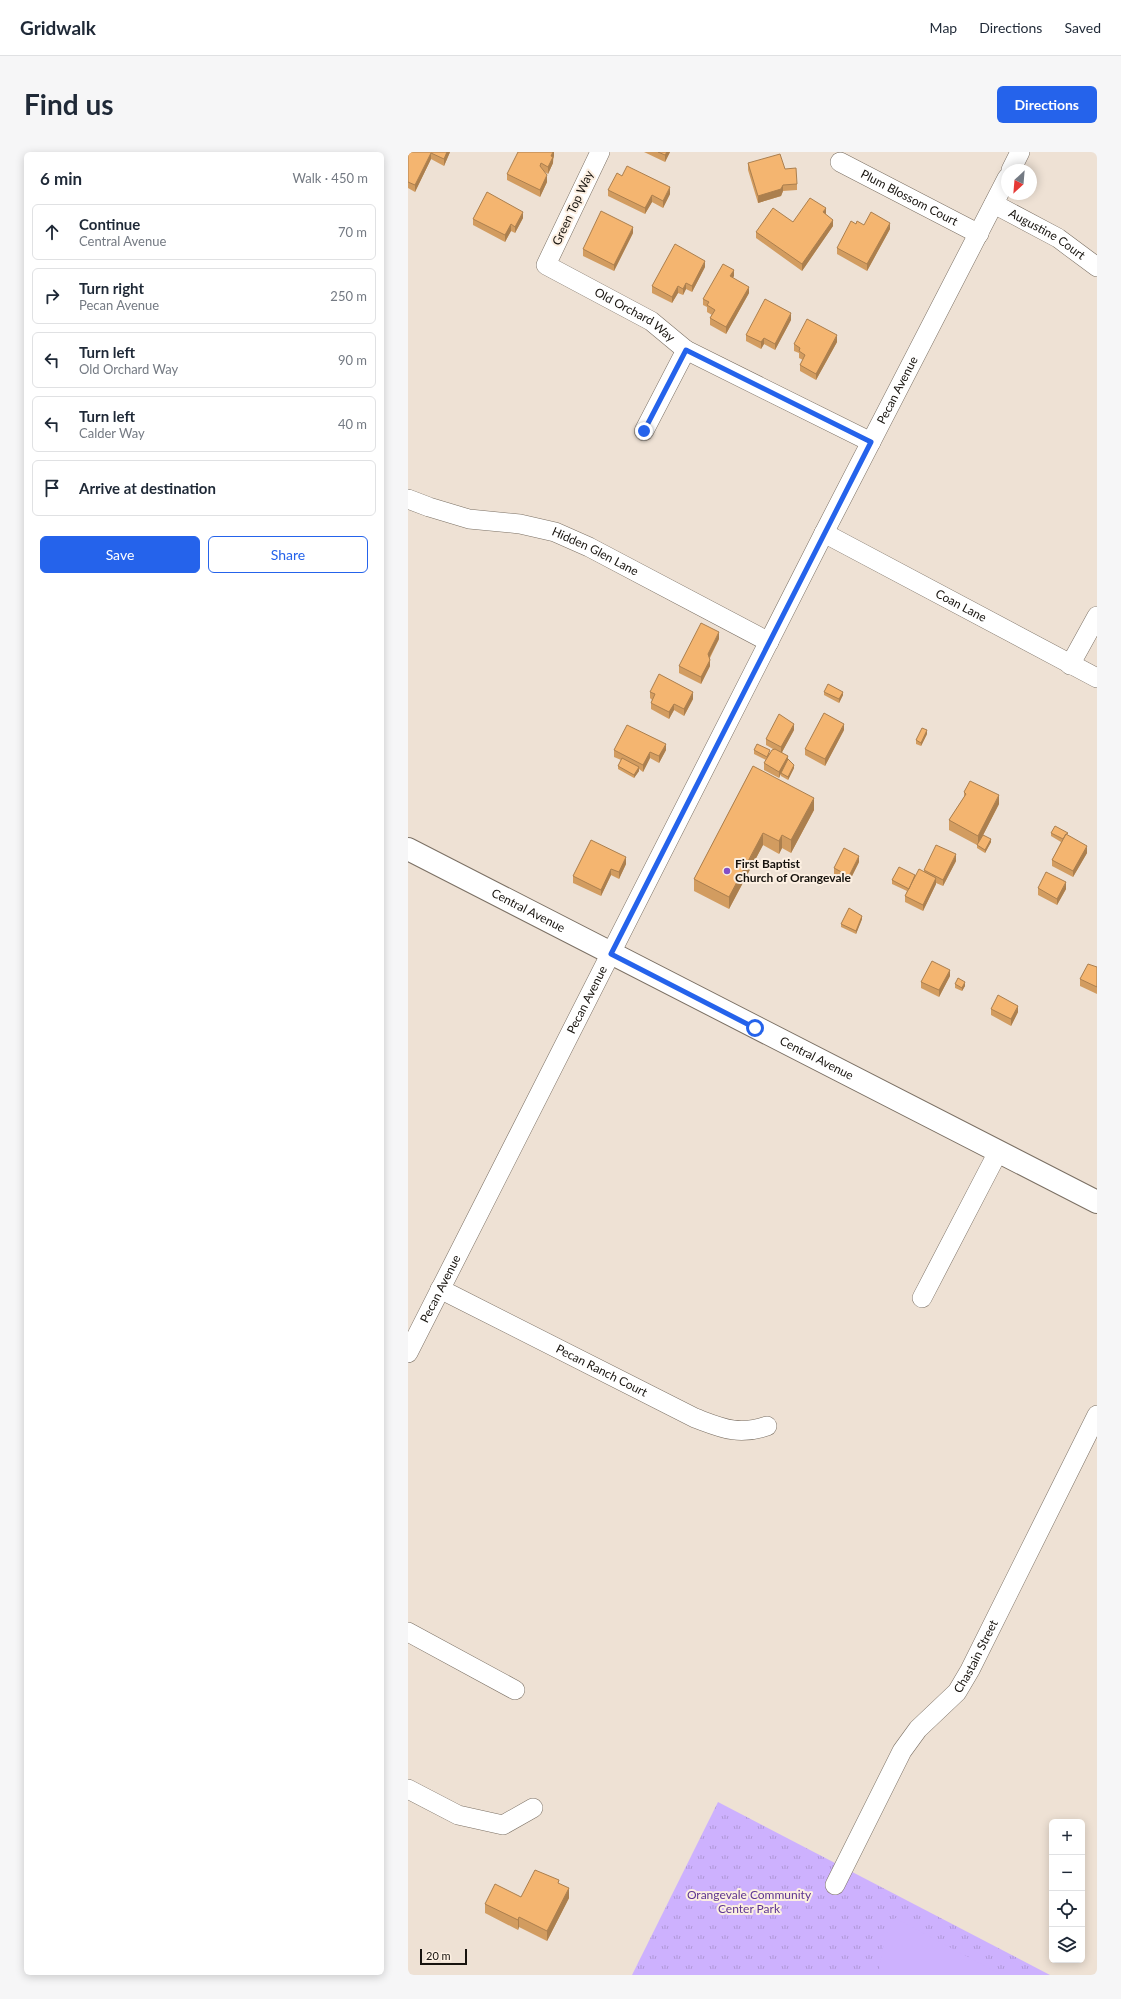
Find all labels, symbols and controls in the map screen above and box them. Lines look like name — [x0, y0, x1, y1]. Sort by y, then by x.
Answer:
text: Gridwalk — [20, 16, 96, 39]
text: Map — [930, 19, 957, 36]
text: Directions — [979, 19, 1042, 36]
text: Saved — [1064, 19, 1101, 36]
button: Directions — [997, 86, 1097, 123]
text: Find us — [24, 87, 114, 121]
north arrow — [1001, 164, 1037, 200]
street label: Plum Blossom Court — [858, 166, 961, 229]
street label: Green Top Way — [549, 167, 597, 248]
text: 6 min — [40, 168, 82, 189]
text: Walk · 450 m — [292, 170, 368, 186]
street label: Augustine Court — [1006, 205, 1089, 263]
text: Continue — [79, 215, 140, 233]
icon: ahead — [41, 221, 63, 243]
text: 70 m — [338, 224, 367, 240]
text: Central Avenue — [79, 233, 166, 249]
text: Turn right — [79, 279, 144, 297]
street label: Old Orchard Way — [592, 284, 679, 345]
icon: right — [41, 285, 63, 307]
text: 250 m — [330, 288, 367, 304]
text: Pecan Avenue — [79, 297, 159, 313]
text: Turn left — [79, 343, 135, 361]
icon: left — [41, 349, 63, 371]
text: 90 m — [338, 352, 367, 368]
street label: Pecan Avenue — [873, 354, 921, 426]
text: Old Orchard Way — [79, 361, 178, 377]
text: Turn left — [79, 407, 135, 425]
icon: left — [41, 413, 63, 435]
text: 40 m — [338, 416, 367, 432]
route end — [635, 422, 653, 440]
text: Calder Way — [79, 425, 145, 441]
icon: arrive — [41, 477, 63, 499]
text: Arrive at destination — [79, 479, 216, 497]
street label: Hidden Glen Lane — [550, 524, 641, 579]
button: Save — [40, 536, 200, 573]
button: Share — [208, 536, 368, 573]
street label: Coan Lane — [933, 586, 989, 625]
place label: First Baptist Church of Orangevale — [735, 856, 852, 885]
marker: First Baptist Church of Orangevale — [722, 866, 732, 876]
street label: Central Avenue — [489, 885, 568, 935]
street label: Pecan Avenue — [563, 963, 610, 1036]
route start — [746, 1019, 764, 1037]
street label: Central Avenue — [777, 1033, 856, 1083]
street label: Pecan Avenue — [417, 1252, 464, 1325]
street label: Pecan Ranch Court — [554, 1341, 651, 1400]
street label: Chastain Street — [950, 1617, 1001, 1696]
map controls — [1049, 1819, 1085, 1963]
button: + — [1049, 1819, 1085, 1855]
button: − — [1049, 1855, 1085, 1891]
park label: Orangevale Community Center Park — [687, 1887, 812, 1916]
button: locate — [1049, 1891, 1085, 1927]
button: layers — [1049, 1927, 1085, 1963]
scale bar — [420, 1947, 467, 1966]
text: 20 m — [426, 1949, 451, 1962]

